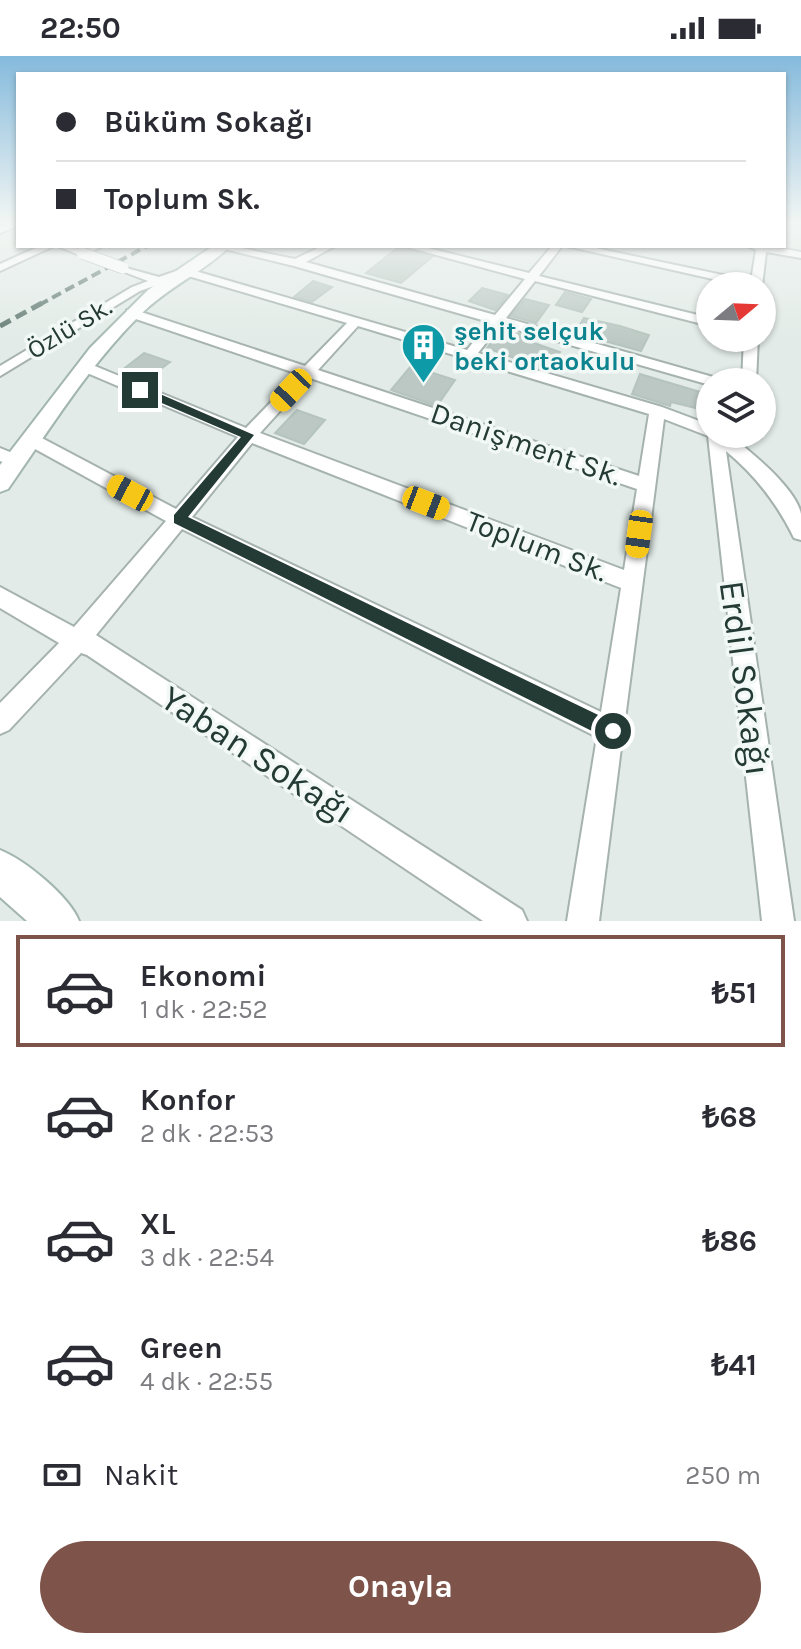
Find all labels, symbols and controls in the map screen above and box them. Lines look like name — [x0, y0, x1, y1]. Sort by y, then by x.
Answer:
text: 22:50 — [40, 10, 121, 46]
text: Büküm Sokağı — [104, 104, 314, 140]
text: Toplum Sk. — [104, 181, 260, 217]
north arrow — [696, 272, 776, 352]
map controls — [696, 272, 776, 448]
street label: Özlü Sk. — [21, 291, 117, 366]
place label: şehit selçuk beki ortaokulu — [454, 316, 635, 377]
building icon: şehit selçuk beki ortaokulu — [399, 322, 447, 385]
car — [266, 364, 316, 416]
button: layers — [696, 368, 776, 448]
route end — [122, 372, 158, 408]
street label: Danişment Sk. — [426, 395, 626, 493]
car — [103, 471, 157, 515]
car — [399, 483, 453, 523]
street label: Toplum Sk. — [461, 503, 613, 589]
car — [624, 509, 654, 559]
street label: Erdil Sokağı — [711, 578, 779, 778]
street label: Yaban Sokağı — [153, 677, 362, 833]
route start — [595, 713, 631, 749]
icon: car — [44, 955, 116, 1027]
text: Ekonomi — [140, 958, 266, 994]
text: ₺51 — [712, 975, 757, 1011]
text: 1 dk · 22:52 — [140, 994, 268, 1025]
icon: car — [44, 1079, 116, 1151]
text: Konfor — [140, 1082, 235, 1118]
text: ₺68 — [702, 1099, 757, 1135]
text: 2 dk · 22:53 — [140, 1118, 274, 1149]
icon: car — [44, 1203, 116, 1275]
text: XL — [140, 1206, 175, 1242]
text: ₺86 — [702, 1223, 757, 1259]
text: 3 dk · 22:54 — [140, 1242, 274, 1273]
icon: car — [44, 1327, 116, 1399]
text: Green — [140, 1330, 223, 1366]
text: ₺41 — [711, 1347, 757, 1383]
text: 4 dk · 22:55 — [140, 1366, 273, 1397]
icon: cash — [40, 1453, 84, 1497]
text: Nakit — [104, 1457, 178, 1493]
text: 250 m — [685, 1460, 761, 1491]
button: Onayla — [40, 1541, 761, 1633]

